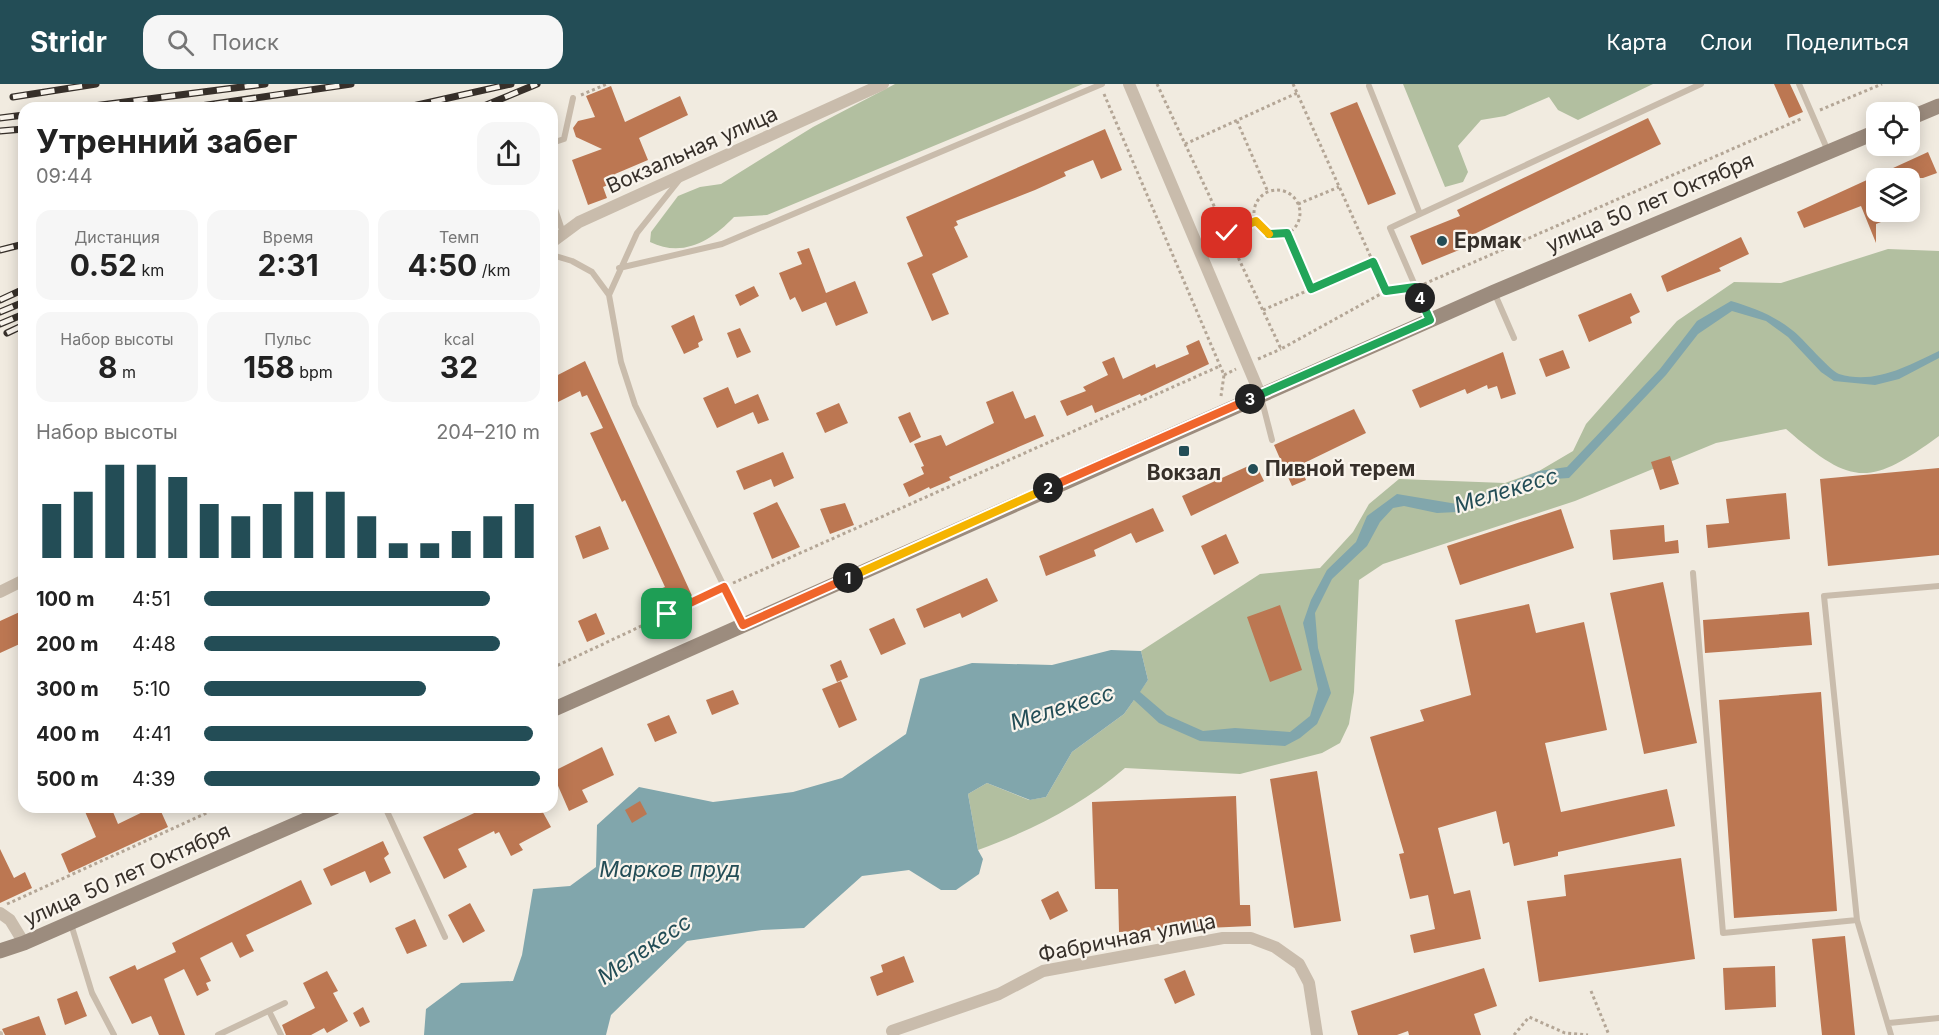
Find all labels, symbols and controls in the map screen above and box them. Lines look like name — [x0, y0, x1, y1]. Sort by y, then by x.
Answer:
search box — [143, 15, 563, 69]
text: Stridr — [30, 25, 107, 59]
icon: search — [164, 26, 197, 59]
text: Поиск — [212, 29, 279, 55]
text: Карта — [1607, 30, 1667, 55]
text: Слои — [1700, 30, 1752, 55]
text: Поделиться — [1785, 30, 1909, 55]
street label: Вокзальная улица — [602, 101, 781, 199]
map controls — [1866, 102, 1920, 222]
button: locate — [1866, 102, 1920, 156]
text: Утренний забег — [36, 121, 297, 161]
button: share — [477, 122, 540, 185]
street label: улица 50 лет Октября — [1542, 147, 1757, 258]
text: 09:44 — [36, 164, 93, 188]
button: layers — [1866, 168, 1920, 222]
pin — [1201, 207, 1252, 258]
icon: check — [1210, 216, 1243, 249]
text: Дистанция — [74, 227, 160, 247]
text: Время — [263, 227, 313, 247]
text: Темп — [439, 227, 479, 247]
place label: Ермак — [1454, 228, 1522, 253]
marker: Ермак — [1435, 234, 1449, 248]
text: 0.52 — [70, 247, 137, 283]
text: 2:31 — [257, 247, 319, 283]
text: 4:50 — [408, 247, 477, 283]
text: km — [137, 260, 164, 280]
text: /km — [477, 260, 510, 280]
pin: 4 — [1405, 283, 1435, 313]
text: 4 — [1415, 288, 1425, 308]
text: Набор высоты — [60, 329, 174, 349]
text: Пульс — [264, 329, 312, 349]
text: kcal — [444, 329, 474, 349]
text: 8 — [98, 349, 118, 385]
text: 158 — [243, 349, 295, 385]
text: 32 — [440, 349, 478, 385]
text: m — [118, 362, 136, 382]
text: bpm — [295, 362, 333, 382]
pin: 3 — [1235, 384, 1265, 414]
text: 3 — [1245, 389, 1255, 409]
text: Набор высоты — [36, 420, 178, 444]
text: 204–210 m — [436, 420, 540, 444]
marker: Вокзал — [1177, 444, 1191, 458]
place label: Пивной терем — [1265, 456, 1415, 481]
place label: Вокзал — [1147, 460, 1221, 485]
marker: Пивной терем — [1246, 462, 1260, 476]
water label: Мелекесс — [1451, 462, 1561, 518]
pin: 2 — [1033, 473, 1063, 503]
text: 2 — [1043, 478, 1053, 498]
pin: 1 — [833, 563, 863, 593]
text: 1 — [845, 568, 851, 588]
text: 100 m — [36, 587, 95, 611]
text: 4:51 — [132, 587, 171, 611]
pin — [641, 588, 692, 639]
icon: arrive — [650, 597, 683, 630]
text: 200 m — [36, 632, 99, 656]
text: 4:48 — [132, 632, 176, 656]
text: 300 m — [36, 677, 99, 701]
text: 5:10 — [132, 677, 171, 701]
water label: Мелекесс — [1007, 679, 1117, 735]
text: 400 m — [36, 722, 100, 746]
text: 4:41 — [132, 722, 171, 746]
text: 500 m — [36, 767, 99, 791]
text: 4:39 — [132, 767, 175, 791]
street label: улица 50 лет Октября — [20, 818, 234, 931]
water label: Марков пруд — [599, 856, 741, 882]
water label: Мелекесс — [592, 908, 696, 990]
street label: Фабричная улица — [1036, 908, 1218, 967]

